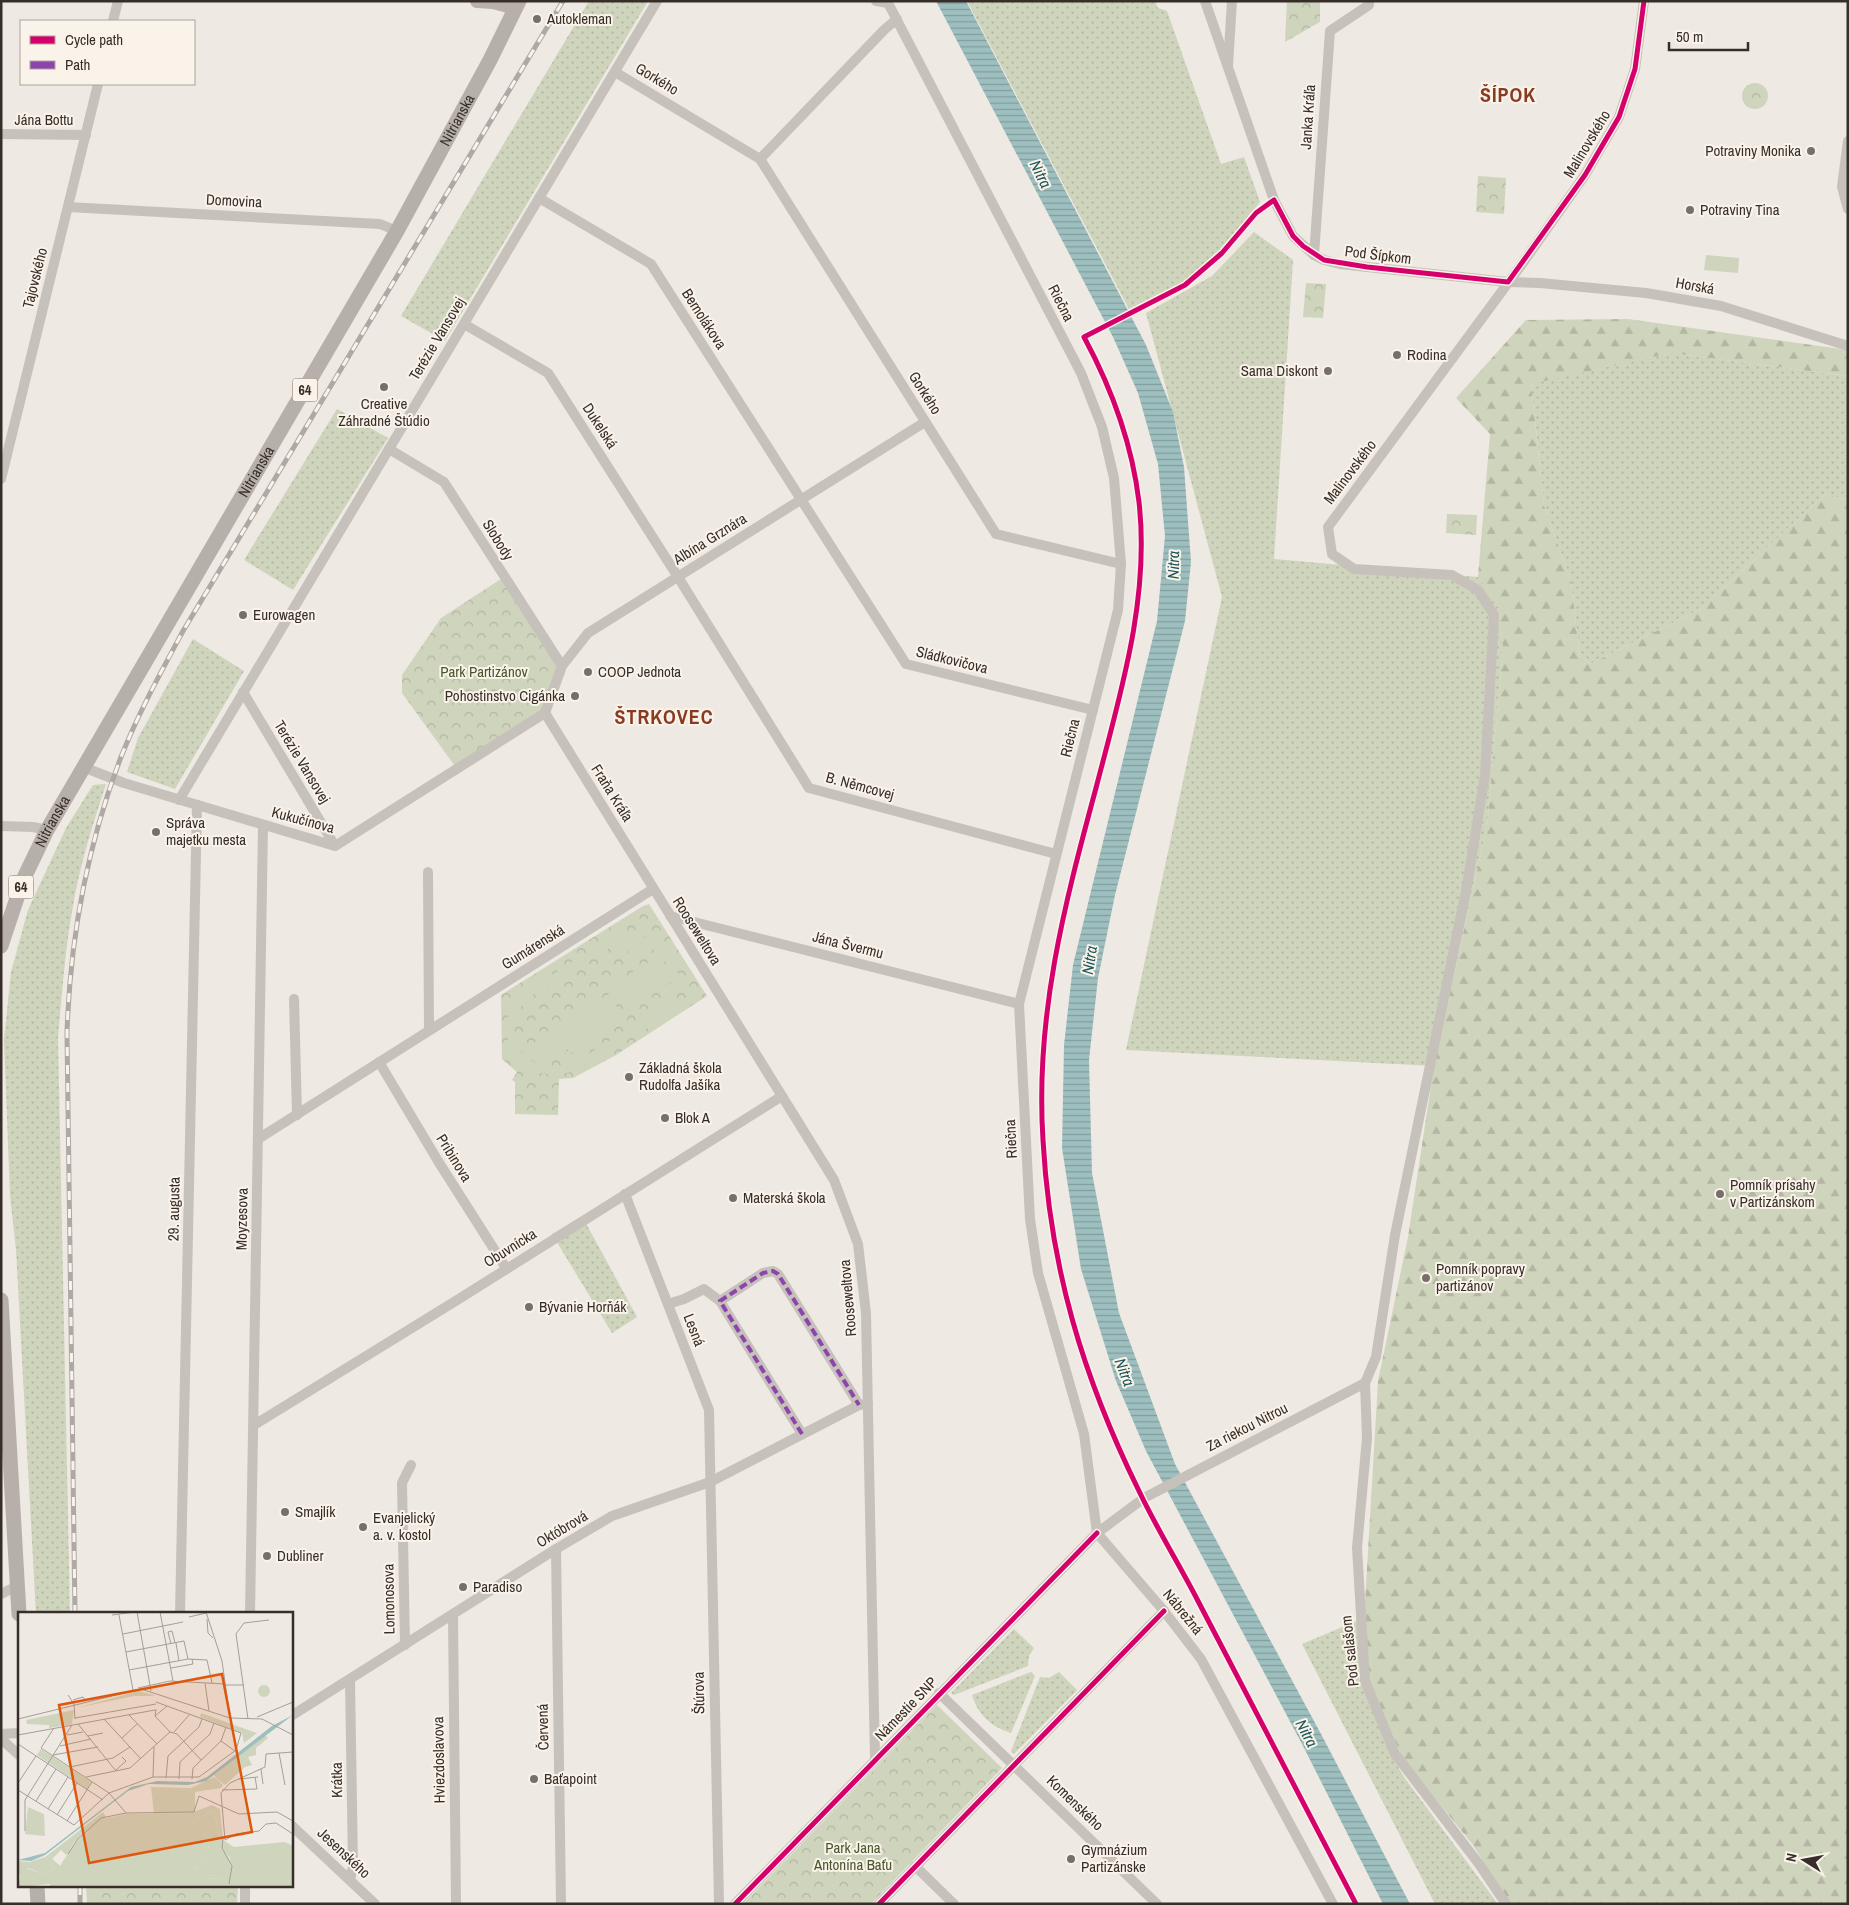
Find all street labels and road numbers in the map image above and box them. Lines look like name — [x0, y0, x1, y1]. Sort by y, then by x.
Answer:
street label: Gorkého — [632, 57, 683, 100]
street label: Janka Kráľa — [1295, 84, 1320, 150]
street label: Nitrianska — [434, 90, 480, 150]
street label: Malinovského — [1558, 106, 1615, 182]
street label: Jána Bottu — [15, 109, 73, 130]
street label: Domovina — [205, 189, 263, 212]
street label: Pod Šípkom — [1344, 240, 1413, 269]
street label: Tajovského — [17, 245, 52, 310]
street label: Horská — [1674, 272, 1716, 299]
street label: Riečna — [1043, 281, 1080, 325]
street label: Bernolákova — [677, 284, 732, 353]
street label: Terézie Vansovej — [404, 293, 470, 384]
street label: Gorkého — [904, 367, 947, 418]
road number: 64 — [292, 378, 318, 402]
street label: Dukelská — [578, 399, 623, 453]
street label: Malinovského — [1318, 435, 1381, 508]
street label: Nitrianska — [233, 442, 279, 501]
street label: Albína Grznára — [668, 508, 751, 570]
street label: Slobody — [478, 515, 520, 565]
street label: Sládkovičova — [914, 640, 990, 679]
street label: Terézie Vansovej — [269, 716, 335, 807]
street label: Riečna — [1055, 716, 1084, 759]
street label: Fraňa Kráľa — [586, 760, 638, 826]
street label: B. Němcovej — [824, 766, 897, 805]
street label: Nitrianska — [29, 791, 75, 851]
street label: Kukučínova — [269, 801, 337, 838]
road number: 64 — [8, 876, 34, 899]
street label: Rooseweltova — [668, 892, 727, 969]
street label: Gumárenská — [497, 919, 568, 974]
street label: Jána Švermu — [810, 926, 886, 963]
street label: Riečna — [999, 1119, 1022, 1159]
street label: Pribinova — [432, 1130, 477, 1186]
street label: 29. augusta — [162, 1177, 185, 1241]
street label: Moyzesova — [230, 1188, 253, 1250]
street label: Obuvnícka — [479, 1223, 540, 1272]
street label: Rooseweltova — [834, 1258, 861, 1337]
street label: Lesná — [679, 1310, 710, 1349]
street label: Za riekou Nitrou — [1202, 1397, 1291, 1456]
street label: Októbrová — [532, 1505, 592, 1552]
street label: Lomonosova — [377, 1563, 400, 1634]
street label: Nábrežná — [1158, 1584, 1208, 1639]
street label: Pod salašom — [1335, 1615, 1364, 1688]
street label: Štúrova — [688, 1671, 709, 1714]
street label: Námestie SNP — [870, 1672, 941, 1745]
street label: Červená — [532, 1703, 553, 1750]
street label: Hviezdoslavova — [427, 1716, 450, 1804]
street label: Krátka — [326, 1762, 347, 1798]
street label: Komenského — [1042, 1770, 1109, 1835]
street label: Jesenského — [313, 1823, 376, 1883]

